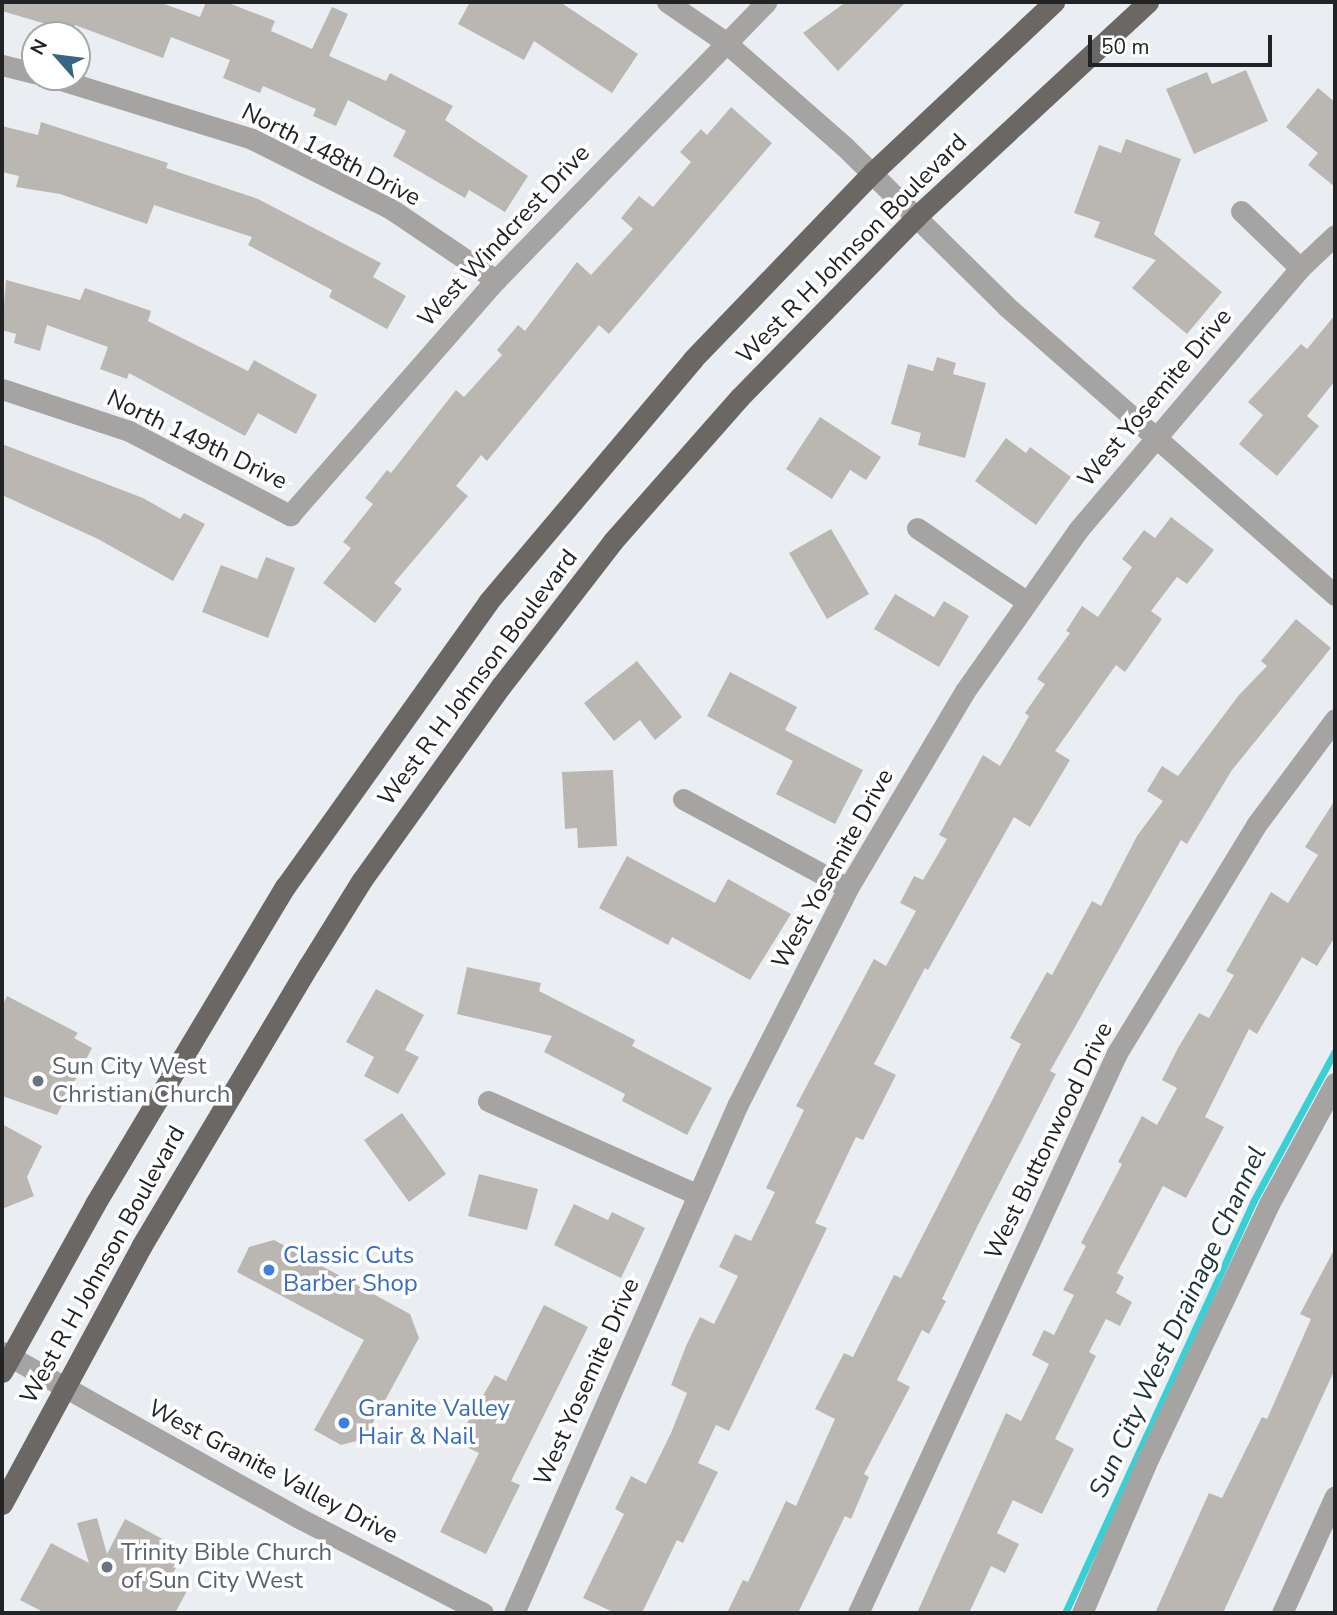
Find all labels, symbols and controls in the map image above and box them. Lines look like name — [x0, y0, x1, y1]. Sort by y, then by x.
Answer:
north arrow — [21, 21, 91, 91]
scale bar — [1092, 21, 1276, 65]
text: 50 m — [1101, 33, 1150, 61]
text: N — [24, 35, 54, 59]
street label: North 148th Drive — [237, 97, 425, 213]
street label: West R H Johnson Boulevard — [731, 128, 973, 370]
street label: West Windcrest Drive — [412, 139, 596, 333]
street label: West Yosemite Drive — [1072, 303, 1238, 493]
street label: North 149th Drive — [102, 384, 292, 496]
street label: West R H Johnson Boulevard — [372, 544, 584, 812]
street label: West Yosemite Drive — [766, 764, 900, 974]
street label: West Buttonwood Drive — [979, 1018, 1119, 1264]
place label: Sun City West Christian Church — [52, 1053, 230, 1109]
marker: Sun City West Christian Church — [30, 1073, 46, 1089]
street label: West R H Johnson Boulevard — [14, 1121, 192, 1409]
water label: Sun City West Drainage Channel — [1083, 1142, 1273, 1502]
place label: Classic Cuts Barber Shop — [283, 1242, 418, 1298]
marker: Classic Cuts Barber Shop — [261, 1262, 277, 1278]
street label: West Yosemite Drive — [528, 1274, 646, 1490]
street label: West Granite Valley Drive — [143, 1394, 403, 1550]
place label: Granite Valley Hair & Nail — [358, 1395, 510, 1451]
marker: Granite Valley Hair & Nail — [336, 1415, 352, 1431]
place label: Trinity Bible Church of Sun City West — [121, 1539, 332, 1595]
marker: Trinity Bible Church of Sun City West — [99, 1559, 115, 1575]

